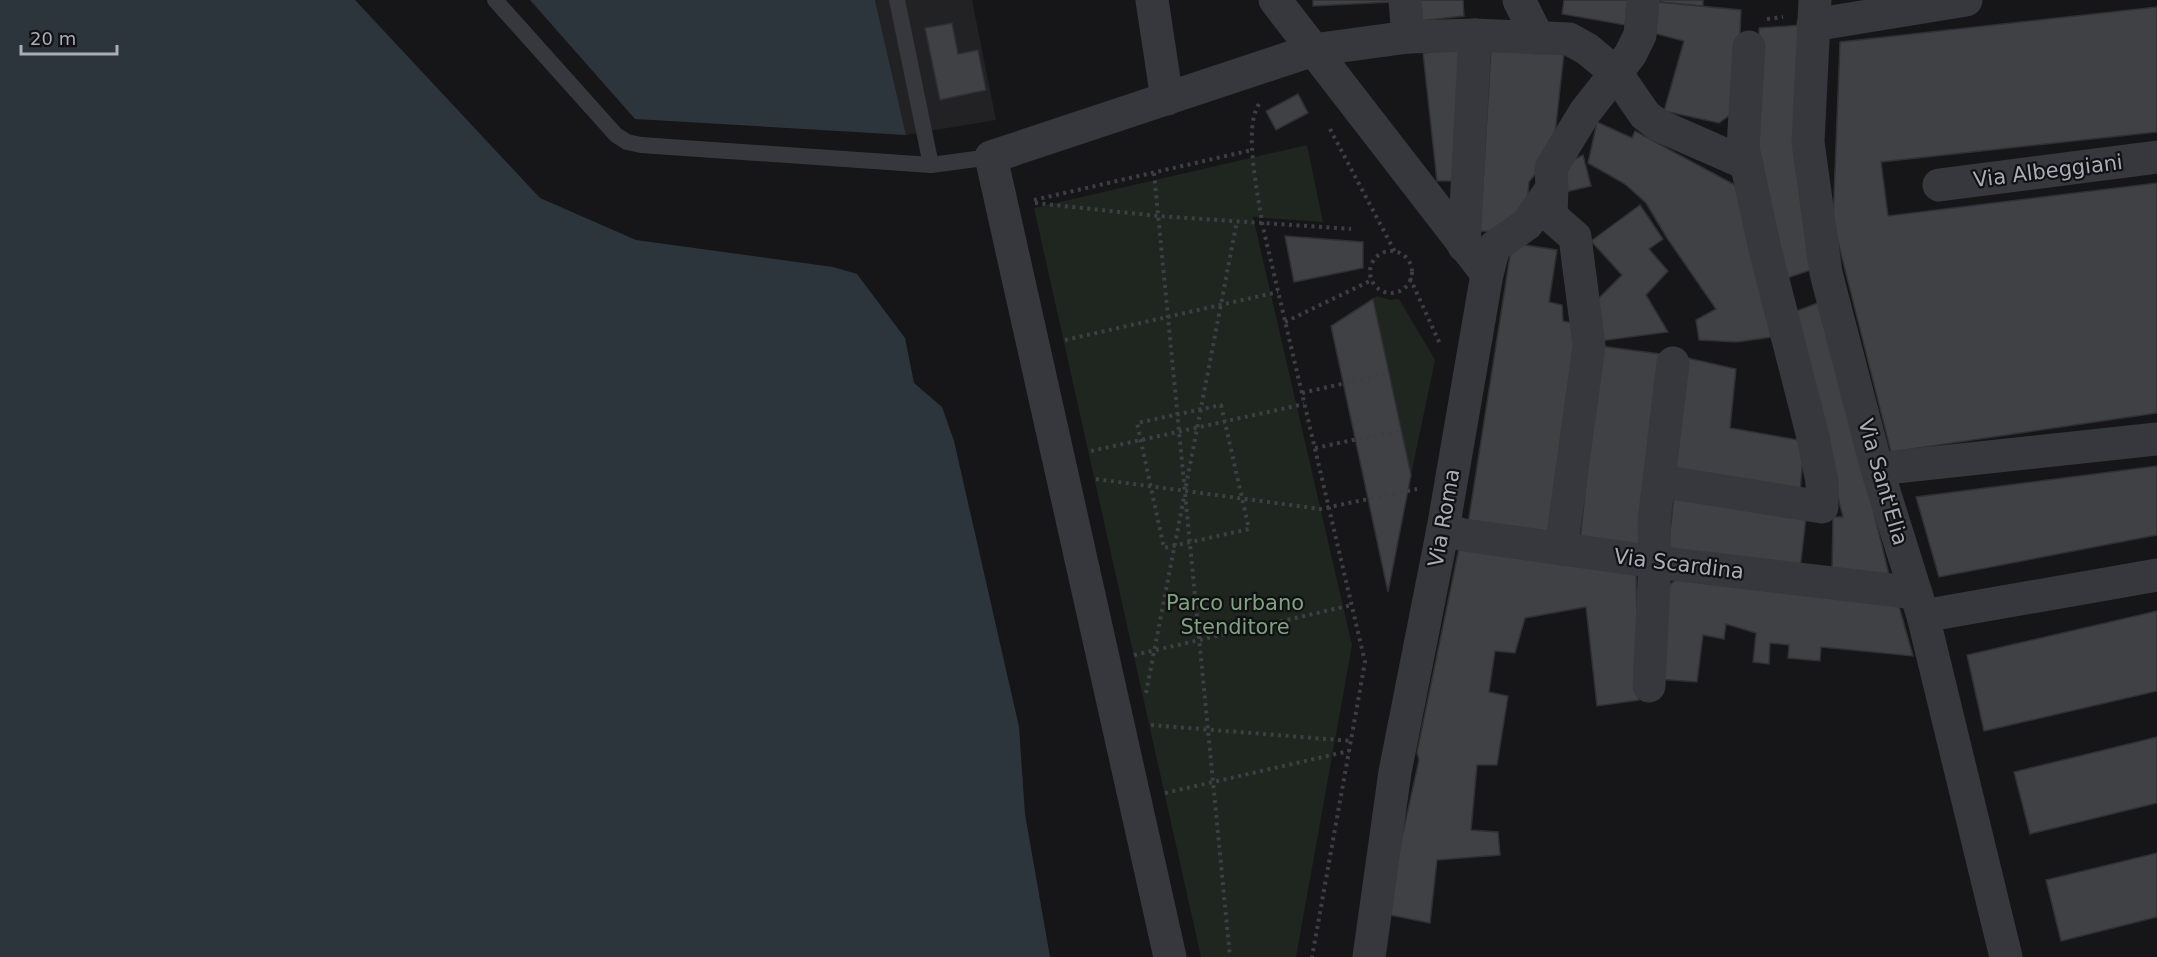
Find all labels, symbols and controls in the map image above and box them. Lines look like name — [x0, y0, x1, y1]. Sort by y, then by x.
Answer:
scale bar — [21, 18, 117, 56]
text: 20 m — [30, 28, 76, 49]
street label: Via Albeggiani — [1972, 150, 2124, 192]
street label: Via Sant'Elia — [1853, 416, 1913, 548]
street label: Via Roma — [1424, 467, 1464, 569]
street label: Via Scardina — [1613, 544, 1745, 584]
park label: Parco urbano Stenditore — [1166, 591, 1304, 639]

